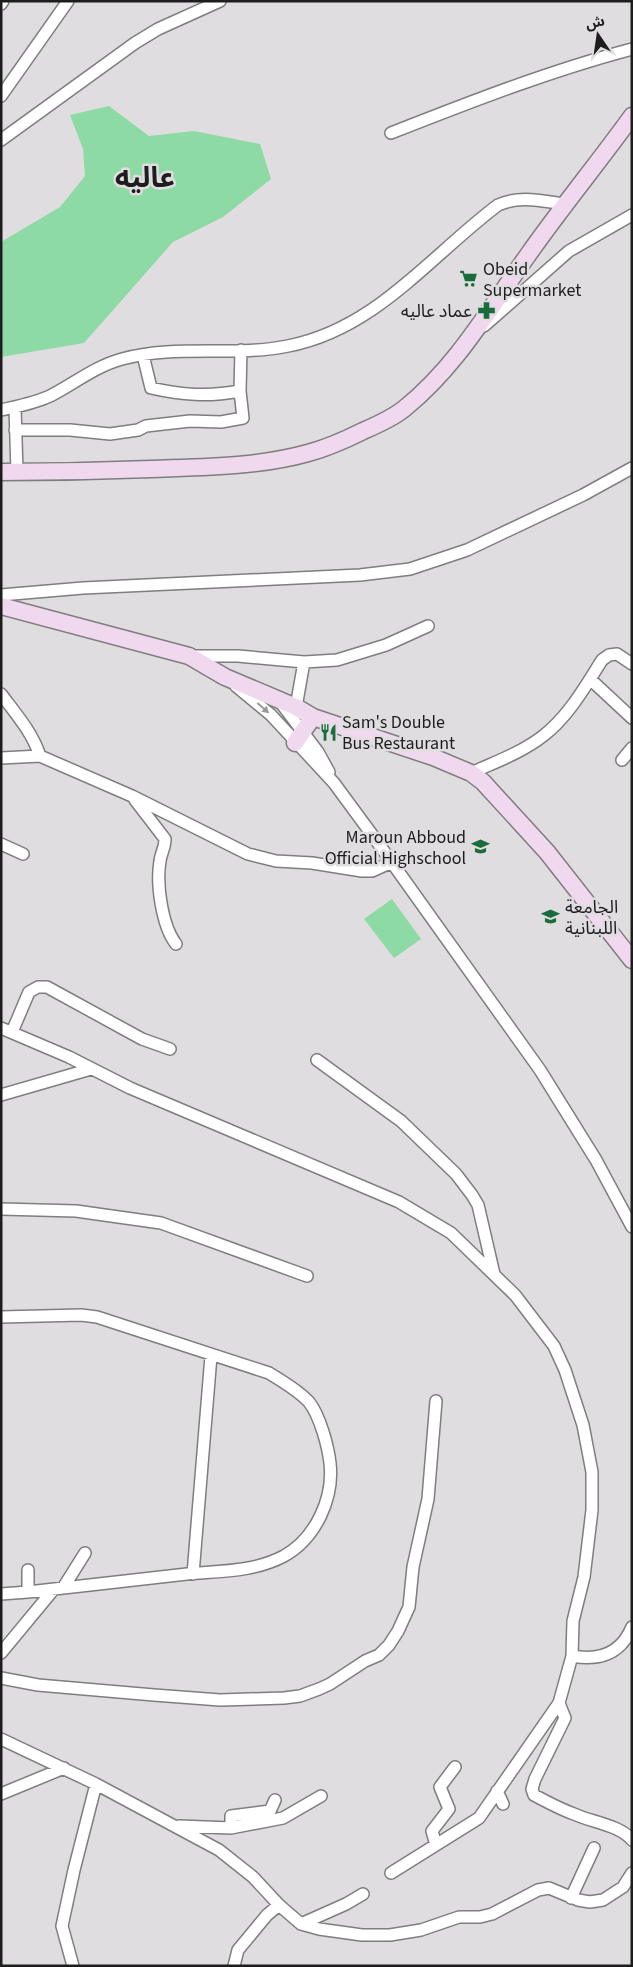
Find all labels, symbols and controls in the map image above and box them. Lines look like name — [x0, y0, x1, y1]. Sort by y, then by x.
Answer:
north arrow — [573, 10, 623, 60]
text: ش — [584, 11, 607, 35]
district label: عاليه — [115, 158, 175, 198]
place label: Obeid Supermarket — [483, 257, 581, 303]
supermarket icon: Obeid Supermarket — [459, 269, 479, 289]
place label: عماد عاليه — [401, 299, 472, 324]
pharmacy icon: عماد عاليه — [476, 301, 496, 321]
one-way arrow — [256, 702, 268, 714]
place label: Sam's Double Bus Restaurant — [342, 710, 455, 756]
restaurant icon: Sam's Double Bus Restaurant — [318, 722, 338, 742]
place label: Maroun Abboud Official Highschool — [325, 825, 466, 871]
school or university icon: Maroun Abboud Official Highschool — [470, 837, 490, 857]
place label: الجامعة اللبنانية — [565, 895, 618, 941]
school or university icon: الجامعة اللبنانية — [541, 907, 561, 927]

